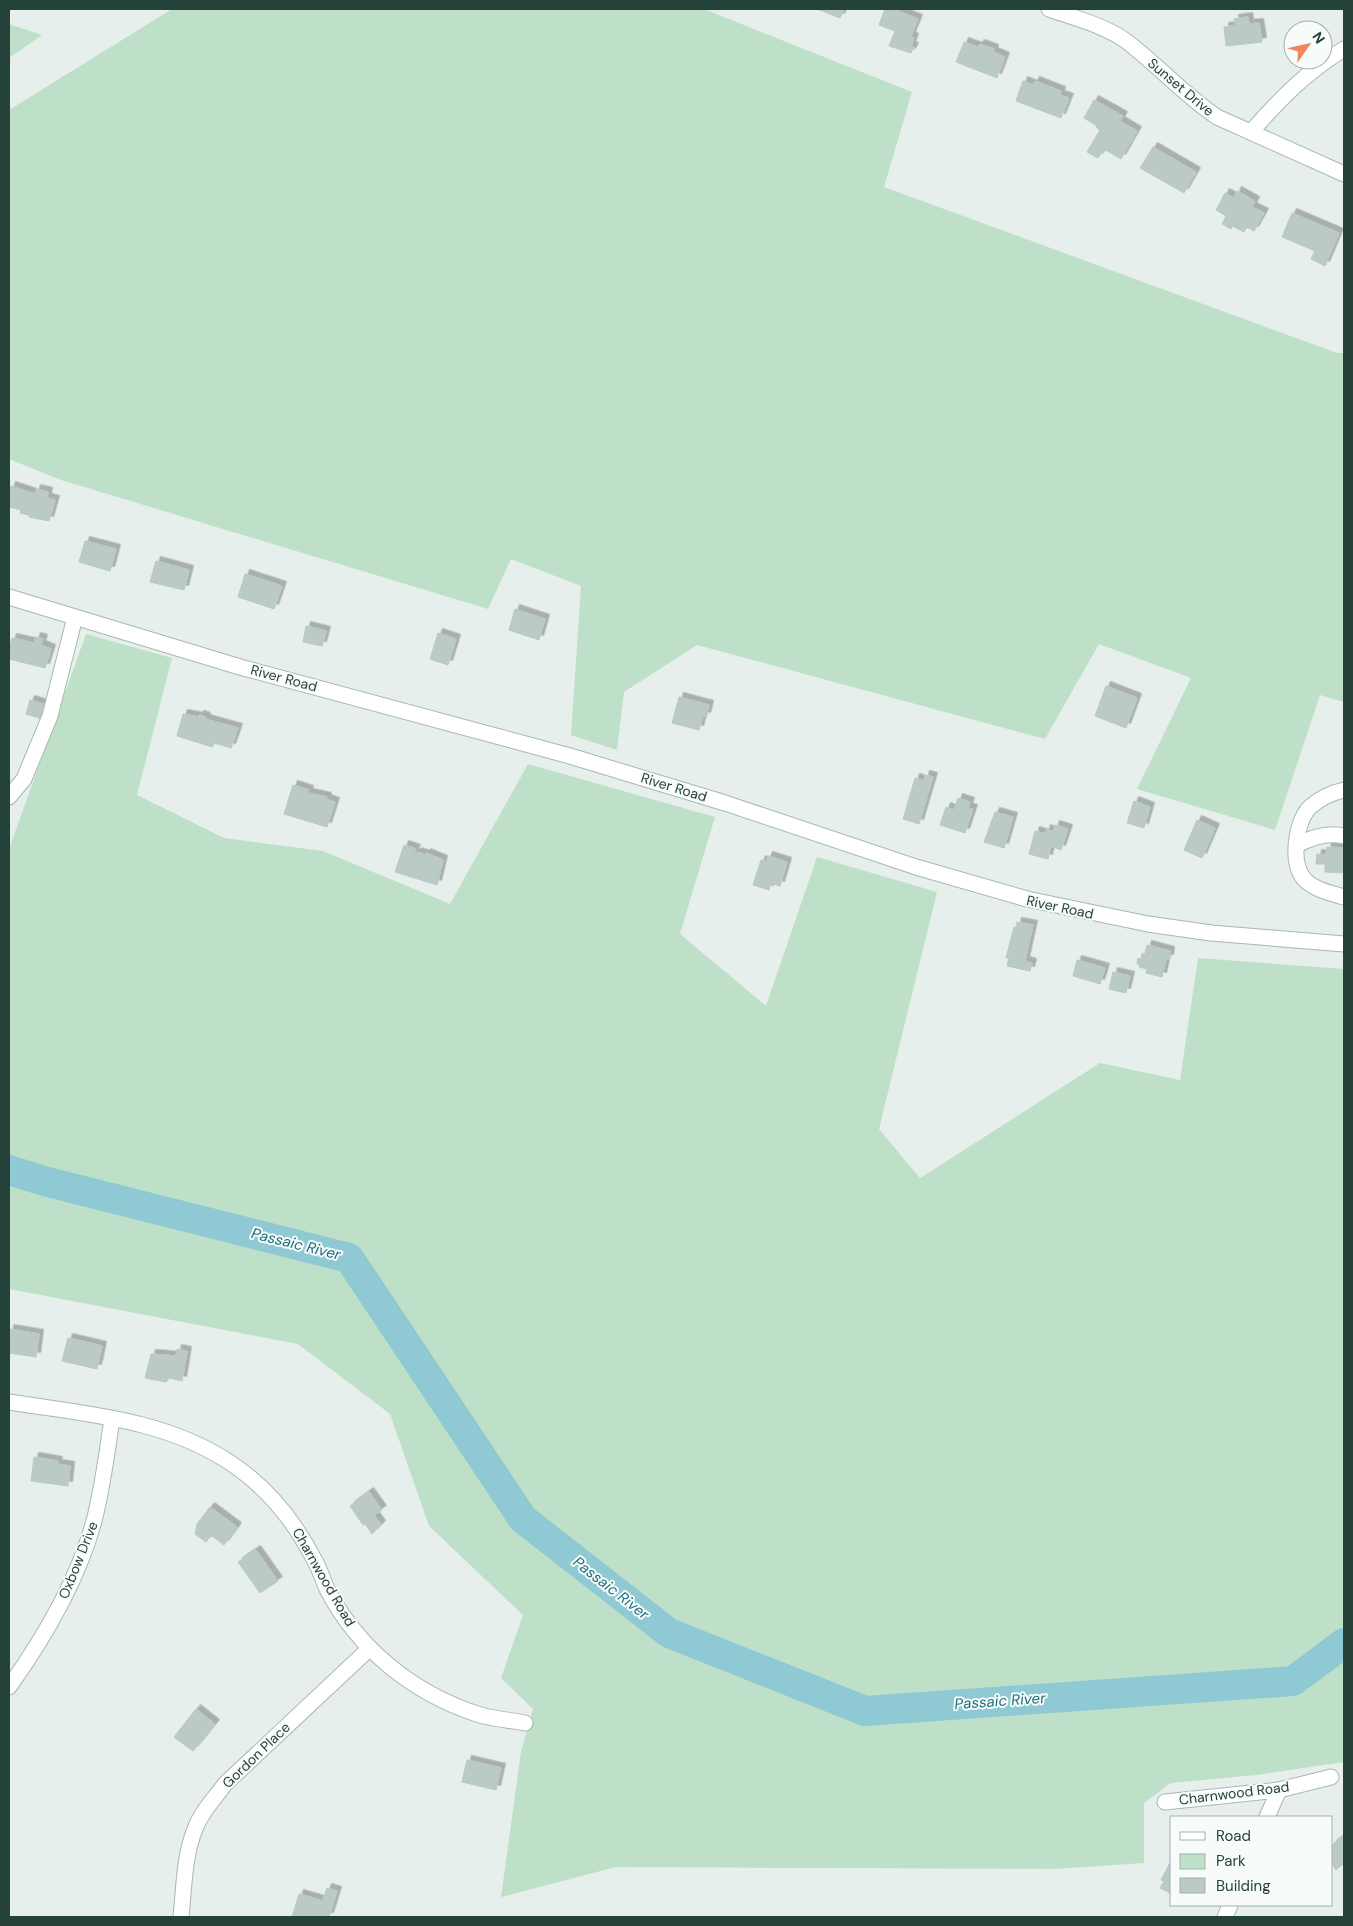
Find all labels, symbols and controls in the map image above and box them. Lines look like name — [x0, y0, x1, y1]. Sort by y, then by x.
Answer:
north arrow — [1283, 20, 1333, 70]
text: N — [1308, 28, 1329, 47]
street label: Sunset Drive — [1144, 54, 1218, 120]
street label: River Road — [249, 660, 319, 696]
street label: River Road — [639, 768, 709, 806]
street label: River Road — [1025, 891, 1095, 923]
water label: Passaic River — [249, 1223, 343, 1265]
street label: Oxbow Drive — [54, 1519, 102, 1601]
street label: Charnwood Road — [288, 1524, 360, 1630]
water label: Passaic River — [569, 1552, 654, 1624]
water label: Passaic River — [954, 1688, 1047, 1714]
street label: Gordon Place — [218, 1718, 294, 1792]
street label: Charnwood Road — [1178, 1777, 1290, 1809]
legend — [1170, 1816, 1333, 1906]
text: Road — [1216, 1826, 1251, 1846]
text: Park — [1216, 1851, 1246, 1871]
text: Building — [1216, 1876, 1271, 1896]

